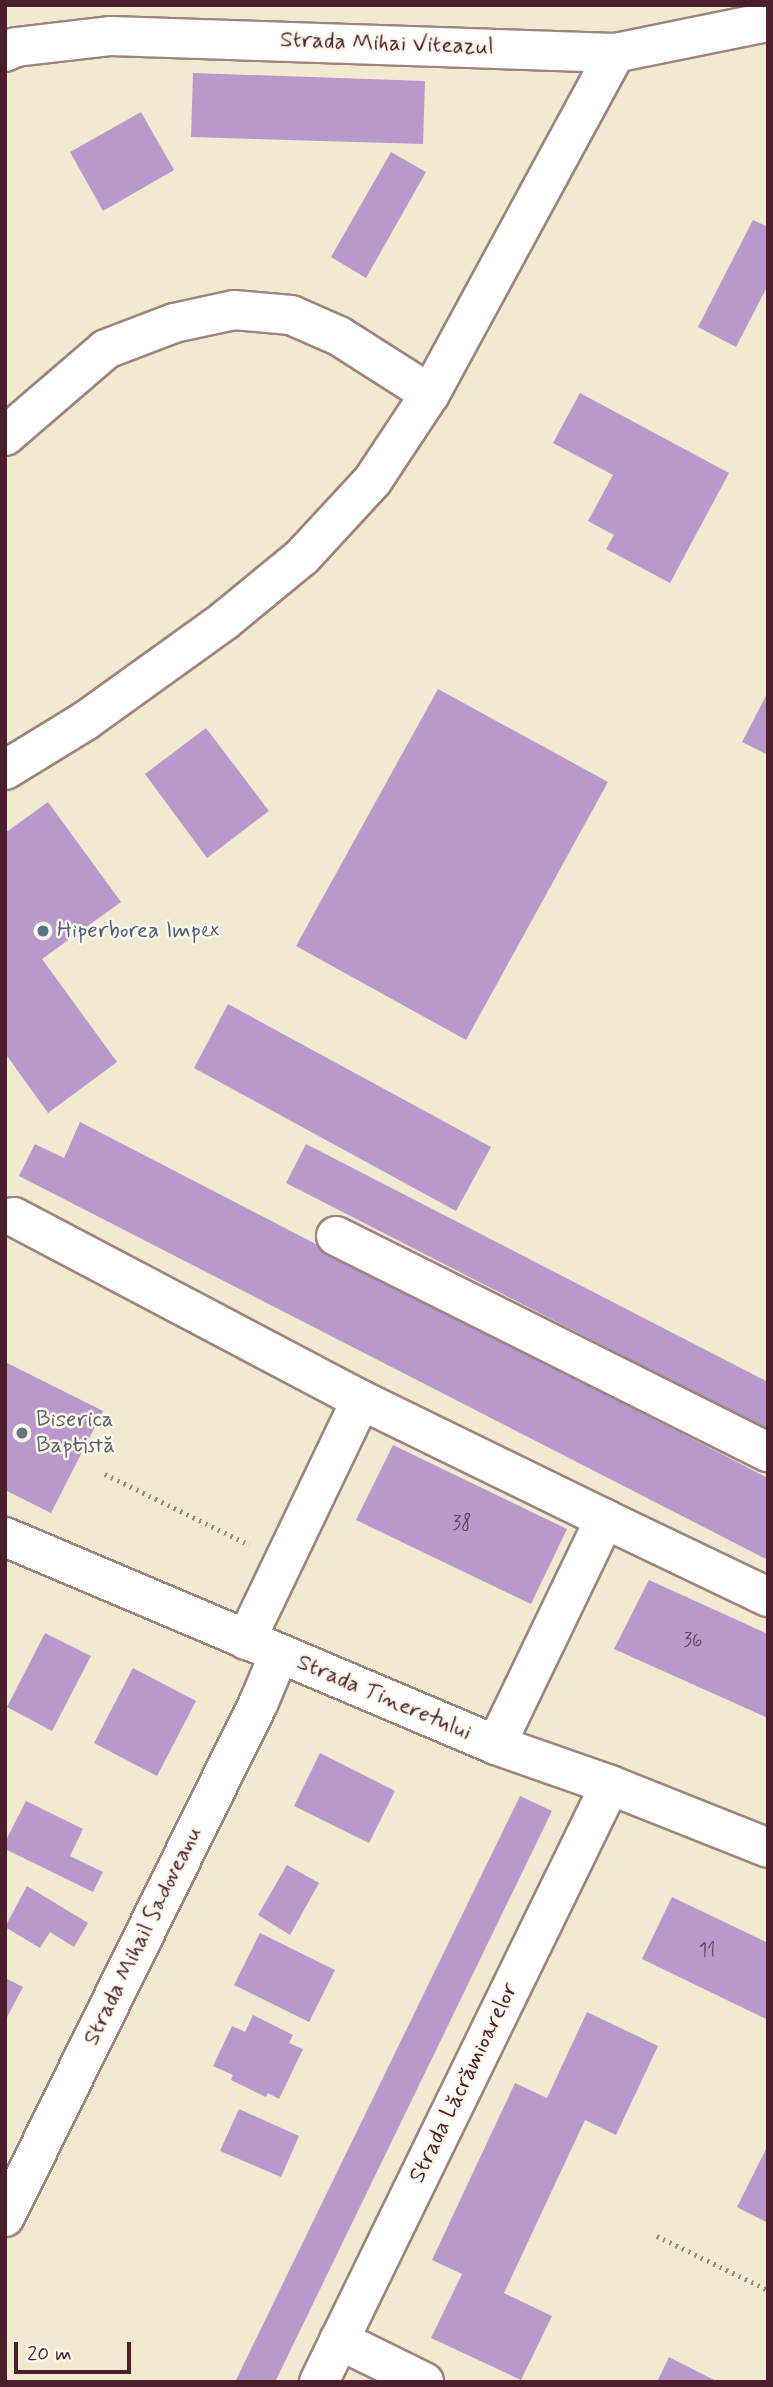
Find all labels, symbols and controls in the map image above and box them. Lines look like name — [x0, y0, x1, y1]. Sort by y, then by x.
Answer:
street label: Strada Mihai Viteazul — [280, 26, 494, 62]
place label: Hiperborea Impex — [57, 917, 225, 945]
marker: Hiperborea Impex — [35, 923, 51, 939]
place label: Biserica Baptistă — [36, 1406, 115, 1460]
marker: Biserica Baptistă — [14, 1425, 30, 1441]
house number: 38 — [453, 1513, 471, 1535]
house number: 36 — [683, 1630, 703, 1652]
street label: Strada Tineretului — [298, 1651, 470, 1745]
street label: Strada Mihail Sadoveanu — [79, 1823, 207, 2049]
house number: 11 — [699, 1940, 715, 1962]
street label: Strada Lăcrămioarelor — [403, 1977, 525, 2189]
scale bar — [18, 2328, 135, 2372]
text: 20 m — [27, 2340, 72, 2368]

